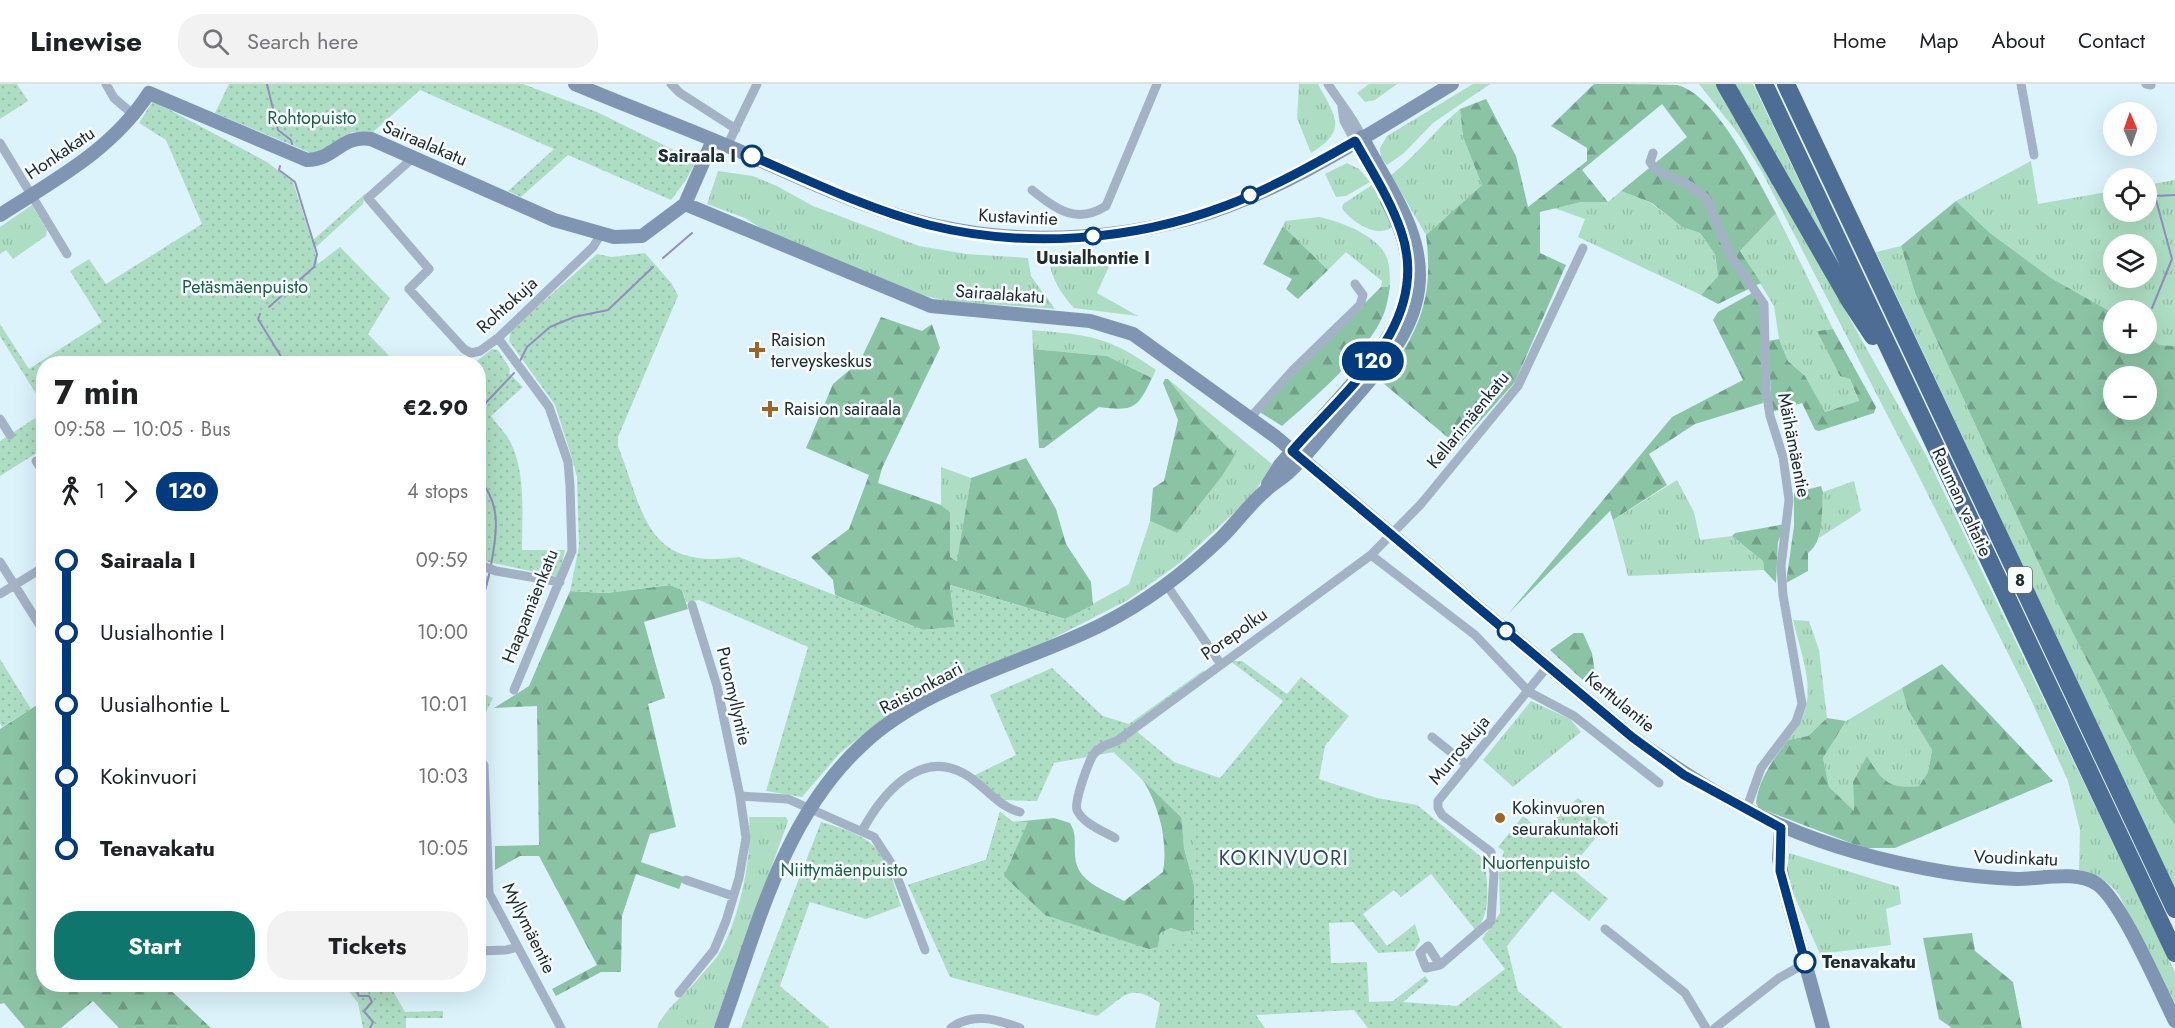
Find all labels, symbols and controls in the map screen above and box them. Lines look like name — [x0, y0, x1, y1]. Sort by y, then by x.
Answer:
search box — [178, 14, 598, 68]
text: Linewise — [30, 21, 142, 62]
icon: search — [199, 25, 232, 58]
text: Search here — [247, 25, 358, 57]
text: Home — [1833, 26, 1886, 56]
text: Map — [1919, 26, 1959, 56]
text: About — [1992, 26, 2045, 56]
text: Contact — [2078, 26, 2145, 56]
north arrow — [2103, 102, 2157, 156]
map controls — [2103, 102, 2157, 420]
park label: Rohtopuisto — [267, 105, 357, 131]
street label: Sairaalakatu — [379, 113, 471, 173]
street label: Honkakatu — [20, 120, 100, 186]
place label: Sairaala I — [658, 143, 736, 169]
marker: Sairaala I — [741, 145, 763, 167]
button: locate — [2103, 168, 2157, 222]
unlabelled marker — [1241, 186, 1259, 204]
street label: Kustavintie — [978, 202, 1058, 232]
marker: Uusialhontie I — [1084, 227, 1102, 245]
button: layers — [2103, 234, 2157, 288]
place label: Uusialhontie I — [1036, 245, 1150, 271]
street label: Rohtokuja — [471, 271, 543, 339]
park label: Petäsmäenpuisto — [182, 274, 308, 300]
street label: Sairaalakatu — [954, 278, 1046, 310]
button: + — [2103, 300, 2157, 354]
place label: Raision terveyskeskus — [771, 327, 872, 374]
marker: Raision terveyskeskus — [748, 341, 766, 359]
line badge: 120 — [1338, 342, 1408, 380]
text: 120 — [1354, 346, 1392, 376]
street label: Kellarimäenkatu — [1421, 366, 1515, 474]
button: − — [2103, 366, 2157, 420]
text: 7 min — [54, 369, 139, 416]
text: €2.90 — [403, 391, 468, 423]
street label: Mäihämäentie — [1771, 391, 1817, 499]
place label: Raision sairaala — [784, 396, 901, 422]
marker: Raision sairaala — [761, 400, 779, 418]
text: 09:58 – 10:05 · Bus — [54, 415, 231, 444]
street label: Rauman valtatie — [1925, 443, 1999, 561]
icon: walk — [54, 475, 87, 508]
icon: forward — [114, 475, 147, 508]
text: 120 — [168, 476, 206, 506]
text: 1 — [96, 477, 105, 506]
text: 4 stops — [407, 477, 468, 506]
text: Sairaala I — [100, 544, 196, 576]
street label: Haapamäenkatu — [495, 545, 565, 667]
text: 09:59 — [416, 546, 468, 575]
road number: 8 — [2008, 567, 2032, 593]
street label: Porepolku — [1196, 602, 1272, 666]
text: Uusialhontie I — [100, 616, 225, 648]
text: 10:00 — [417, 618, 468, 647]
unlabelled marker — [1497, 622, 1515, 640]
street label: Puromyllyntie — [710, 644, 758, 748]
street label: Raisionkaari — [875, 655, 967, 721]
street label: Kerttulantie — [1579, 666, 1661, 738]
text: Uusialhontie L — [100, 688, 230, 720]
text: 10:01 — [420, 690, 468, 719]
street label: Murroskuja — [1422, 710, 1496, 790]
text: Kokinvuori — [100, 760, 197, 792]
text: 10:03 — [418, 762, 468, 791]
place label: Kokinvuoren seurakuntakoti — [1512, 795, 1619, 842]
marker: Kokinvuoren seurakuntakoti — [1493, 811, 1507, 825]
text: Tenavakatu — [100, 832, 215, 864]
text: 10:05 — [418, 834, 468, 863]
district label: KOKINVUORI — [1219, 844, 1349, 873]
street label: Voudinkatu — [1973, 844, 2059, 872]
park label: Nuortenpuisto — [1482, 850, 1590, 876]
park label: Niittymäenpuisto — [780, 857, 908, 883]
street label: Myllymäentie — [496, 878, 562, 978]
button: Start — [54, 911, 255, 980]
button: Tickets — [267, 911, 468, 980]
place label: Tenavakatu — [1822, 949, 1916, 975]
marker: Tenavakatu — [1794, 951, 1816, 973]

